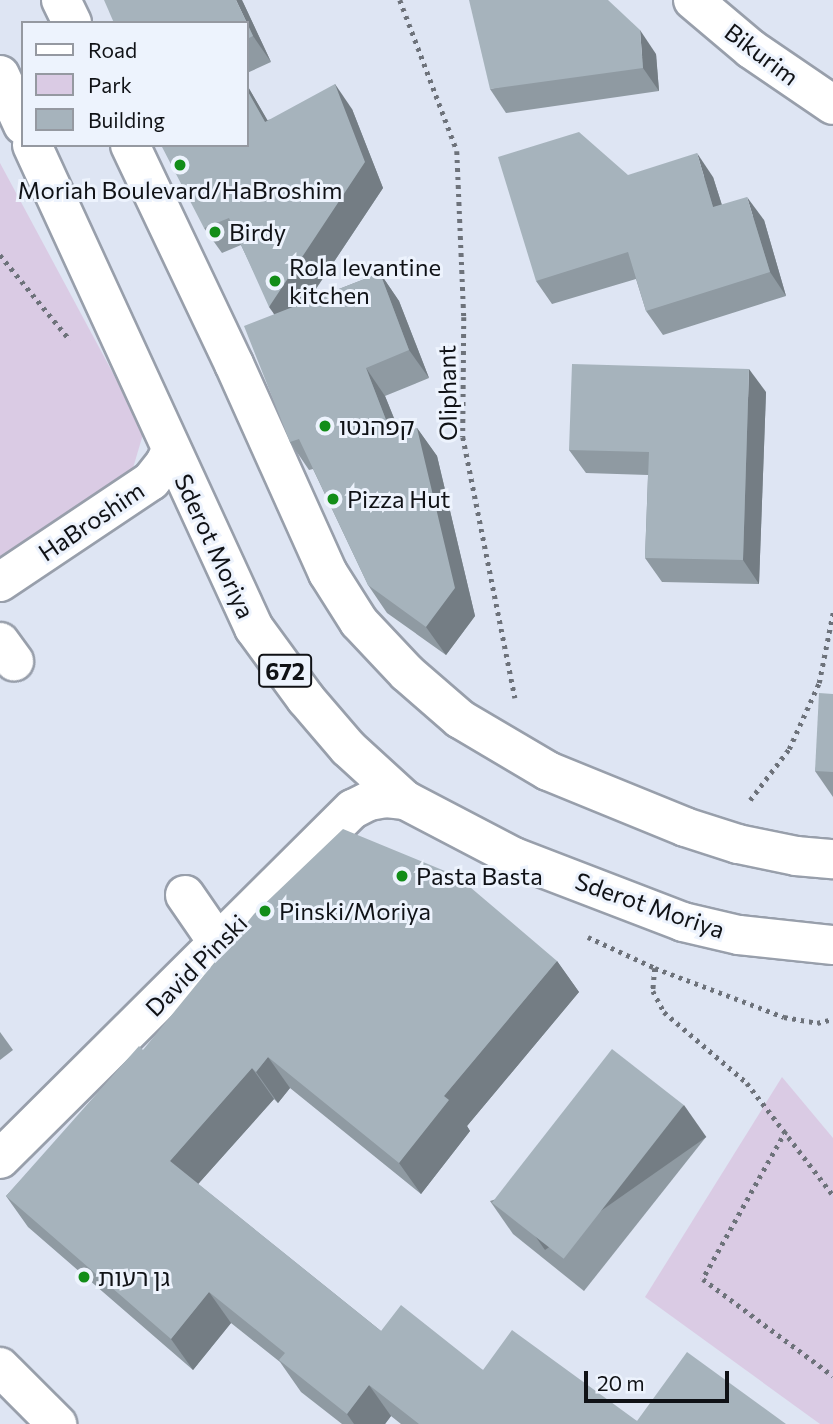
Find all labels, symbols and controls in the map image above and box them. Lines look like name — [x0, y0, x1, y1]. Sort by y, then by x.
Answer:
street label: Bikurim — [719, 17, 805, 91]
legend — [21, 21, 248, 147]
text: Road — [88, 37, 137, 62]
text: Park — [88, 72, 132, 97]
text: Building — [88, 107, 165, 132]
marker: Moriah Boulevard/HaBroshim — [172, 157, 188, 173]
place label: Moriah Boulevard/HaBroshim — [17, 176, 343, 204]
place label: Birdy — [229, 218, 286, 246]
marker: Birdy — [207, 224, 223, 240]
place label: Rola levantine kitchen — [289, 253, 441, 309]
marker: Rola levantine kitchen — [267, 273, 283, 289]
street label: Oliphant — [432, 345, 462, 441]
place label: קפהנטו — [339, 412, 415, 440]
marker: קפהנטו — [317, 418, 333, 434]
street label: Sderot Moriya — [169, 469, 261, 623]
street label: HaBroshim — [33, 475, 149, 567]
place label: Pizza Hut — [347, 485, 450, 513]
marker: Pizza Hut — [325, 491, 341, 507]
road number: 672 — [257, 652, 313, 691]
place label: Pasta Basta — [416, 862, 543, 890]
street label: Sderot Moriya — [572, 866, 728, 944]
marker: Pasta Basta — [394, 868, 410, 884]
place label: Pinski/Moriya — [279, 897, 431, 925]
marker: Pinski/Moriya — [257, 903, 273, 919]
street label: David Pinski — [139, 908, 253, 1022]
place label: גן רעות — [98, 1263, 170, 1291]
marker: גן רעות — [76, 1269, 92, 1285]
scale bar — [588, 1358, 733, 1402]
text: 20 m — [597, 1370, 645, 1395]

